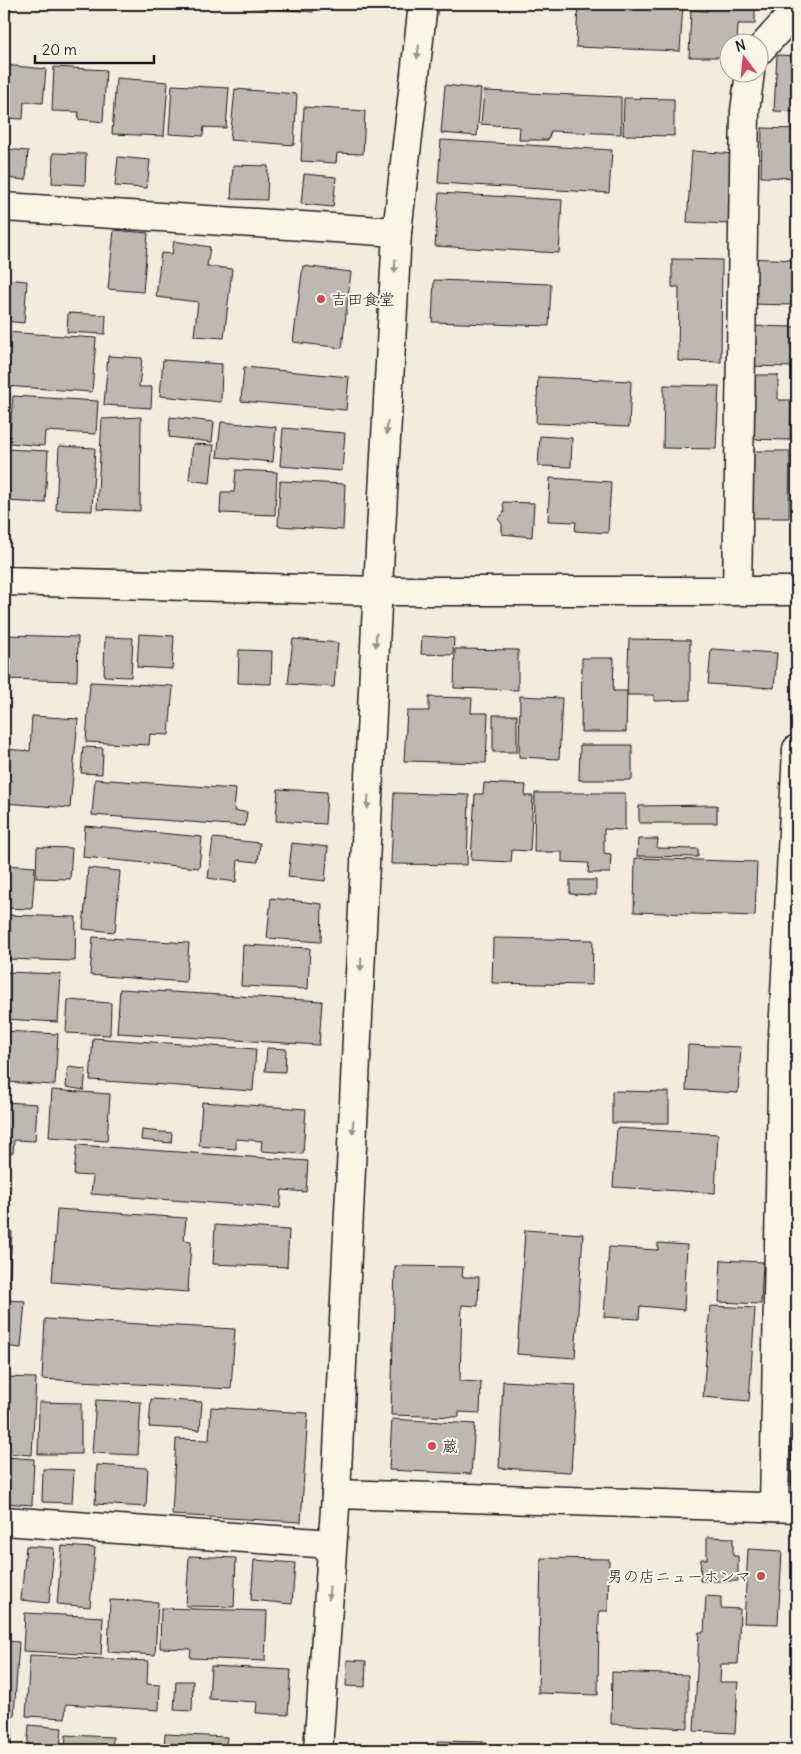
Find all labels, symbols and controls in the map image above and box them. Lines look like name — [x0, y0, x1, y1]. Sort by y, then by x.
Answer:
scale bar — [35, 32, 154, 64]
north arrow — [718, 32, 768, 82]
text: N — [733, 36, 748, 55]
text: 20 m — [42, 40, 77, 59]
one-way arrow — [414, 44, 422, 60]
one-way arrow — [391, 258, 399, 274]
place label: 吉田食堂 — [331, 289, 395, 309]
marker: 吉田食堂 — [315, 293, 327, 305]
one-way arrow — [383, 420, 391, 436]
one-way arrow — [371, 632, 379, 648]
one-way arrow — [364, 794, 372, 810]
one-way arrow — [356, 957, 364, 973]
one-way arrow — [349, 1119, 357, 1135]
place label: 蔵 — [442, 1436, 458, 1456]
marker: 蔵 — [426, 1440, 438, 1452]
place label: 男の店ニューホンマ — [607, 1566, 751, 1586]
marker: 男の店ニューホンマ — [755, 1570, 767, 1582]
one-way arrow — [324, 1585, 332, 1601]

